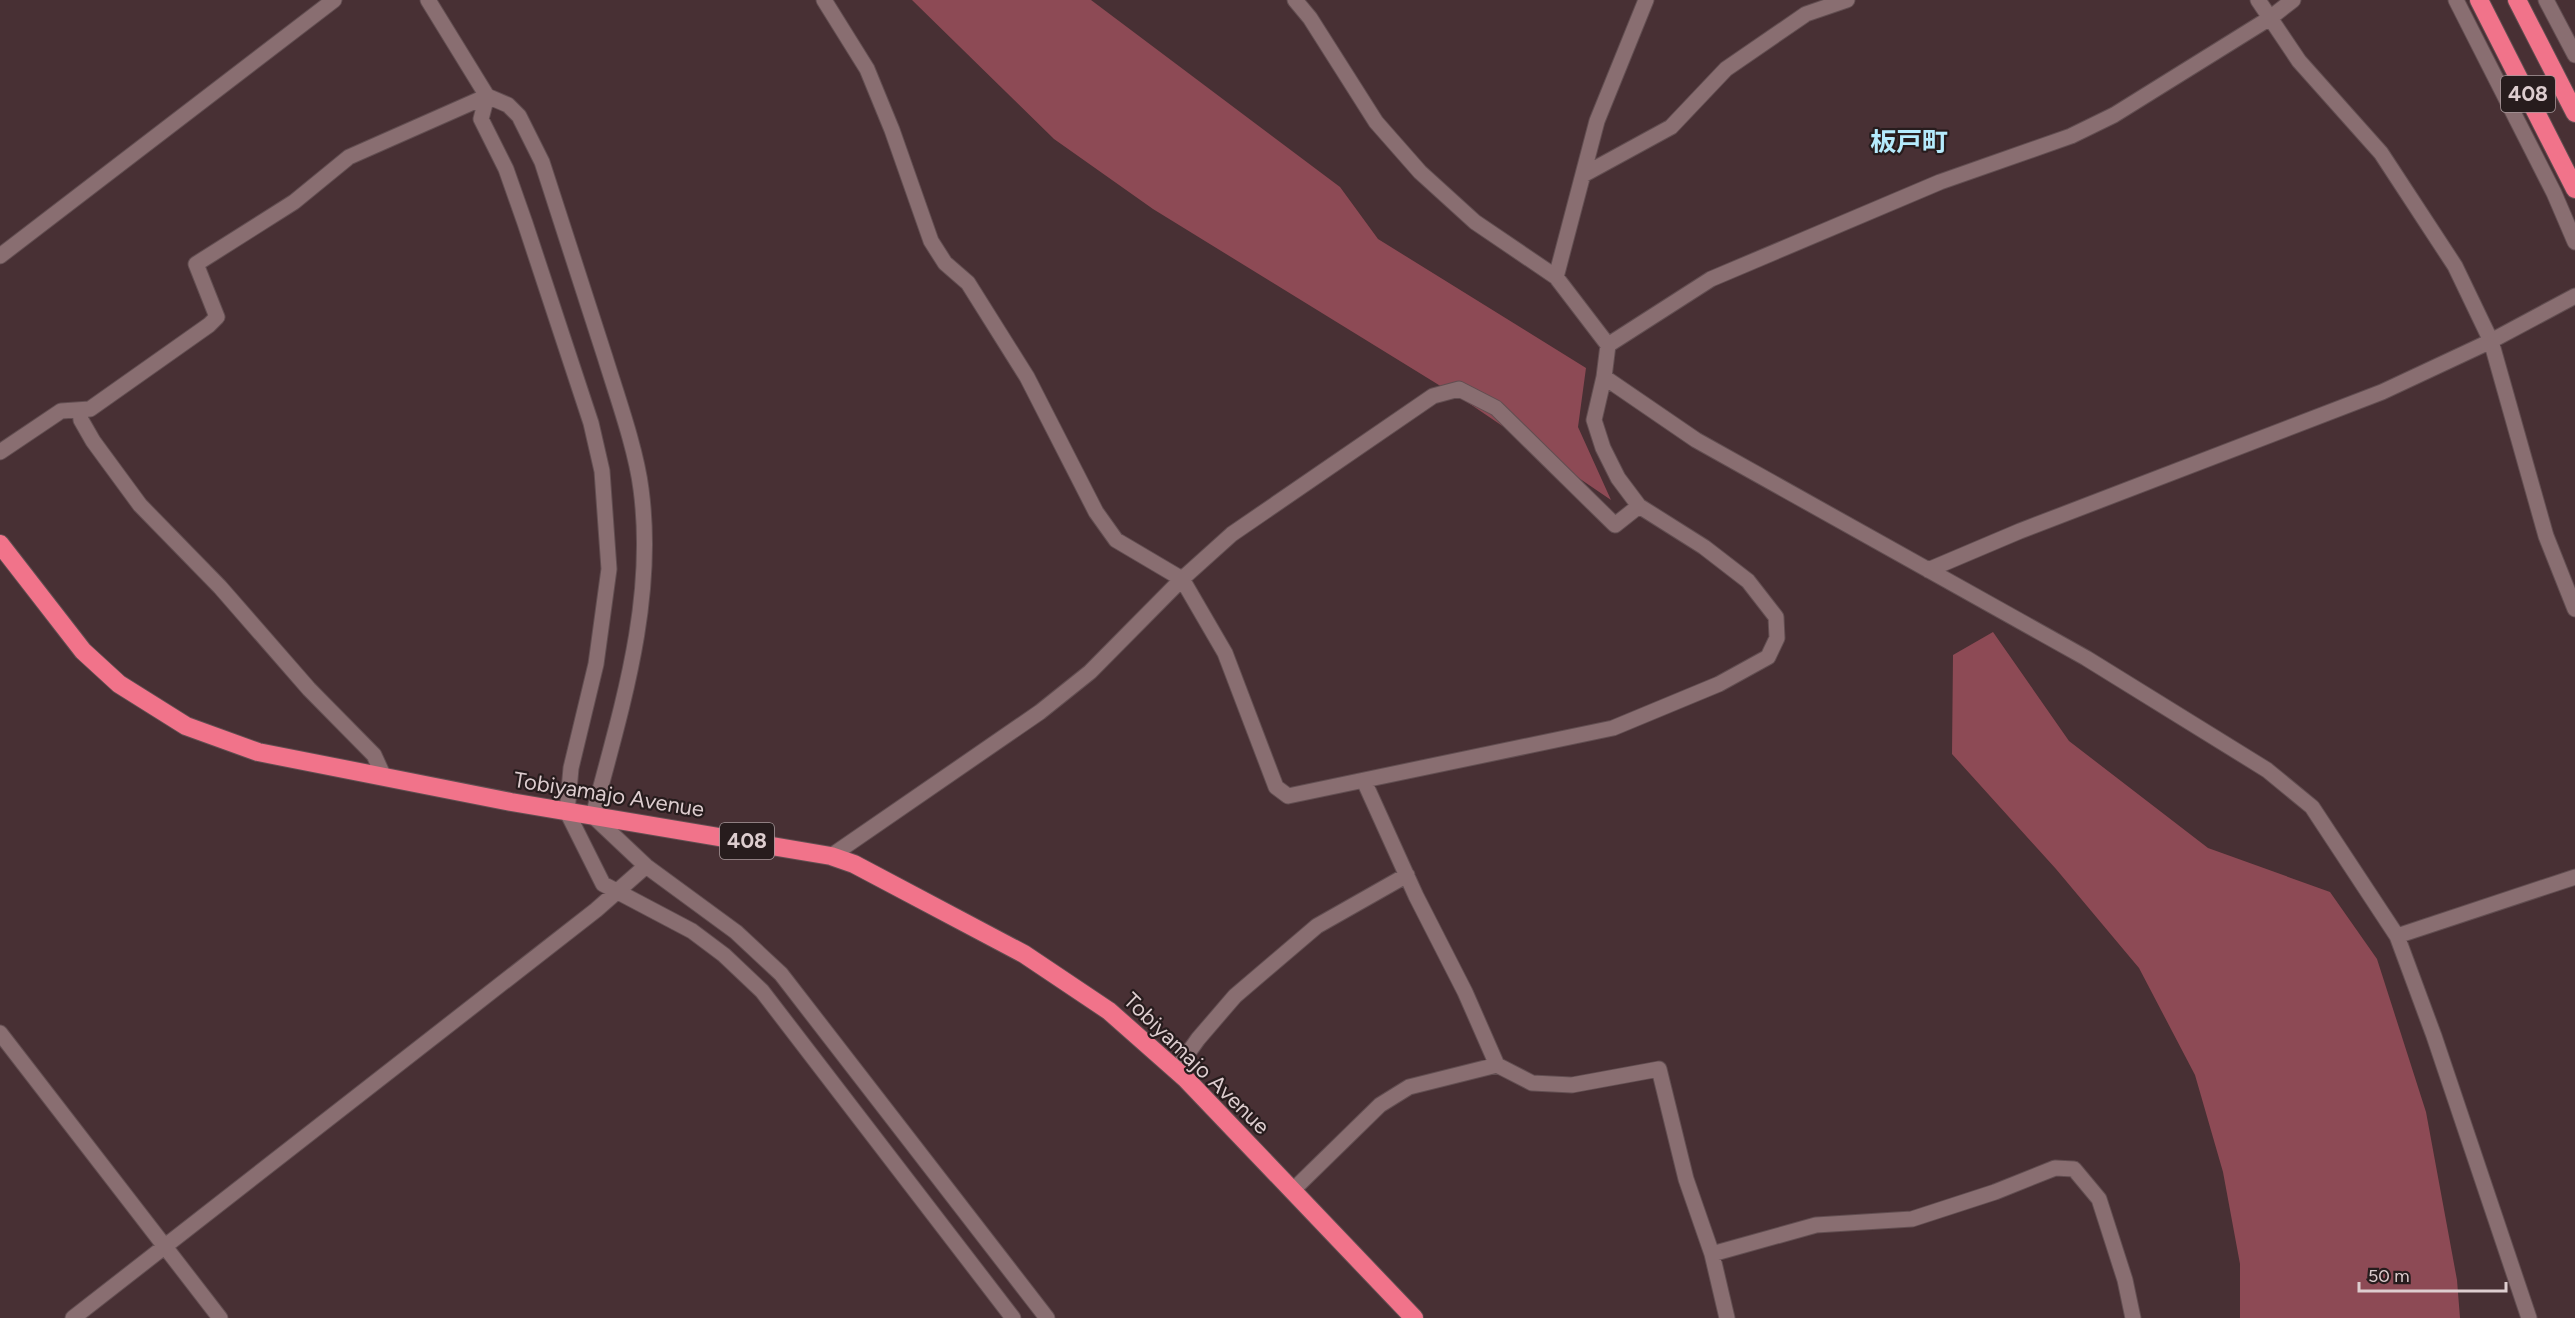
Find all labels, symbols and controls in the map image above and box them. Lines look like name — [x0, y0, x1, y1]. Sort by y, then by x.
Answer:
road number: 408 — [2501, 76, 2555, 112]
district label: 板戸町 — [1870, 126, 1948, 158]
street label: Tobiyamajo Avenue — [512, 766, 706, 823]
road number: 408 — [720, 823, 774, 859]
street label: Tobiyamajo Avenue — [1118, 987, 1275, 1140]
scale bar — [2359, 1255, 2506, 1293]
text: 50 m — [2368, 1265, 2410, 1287]

